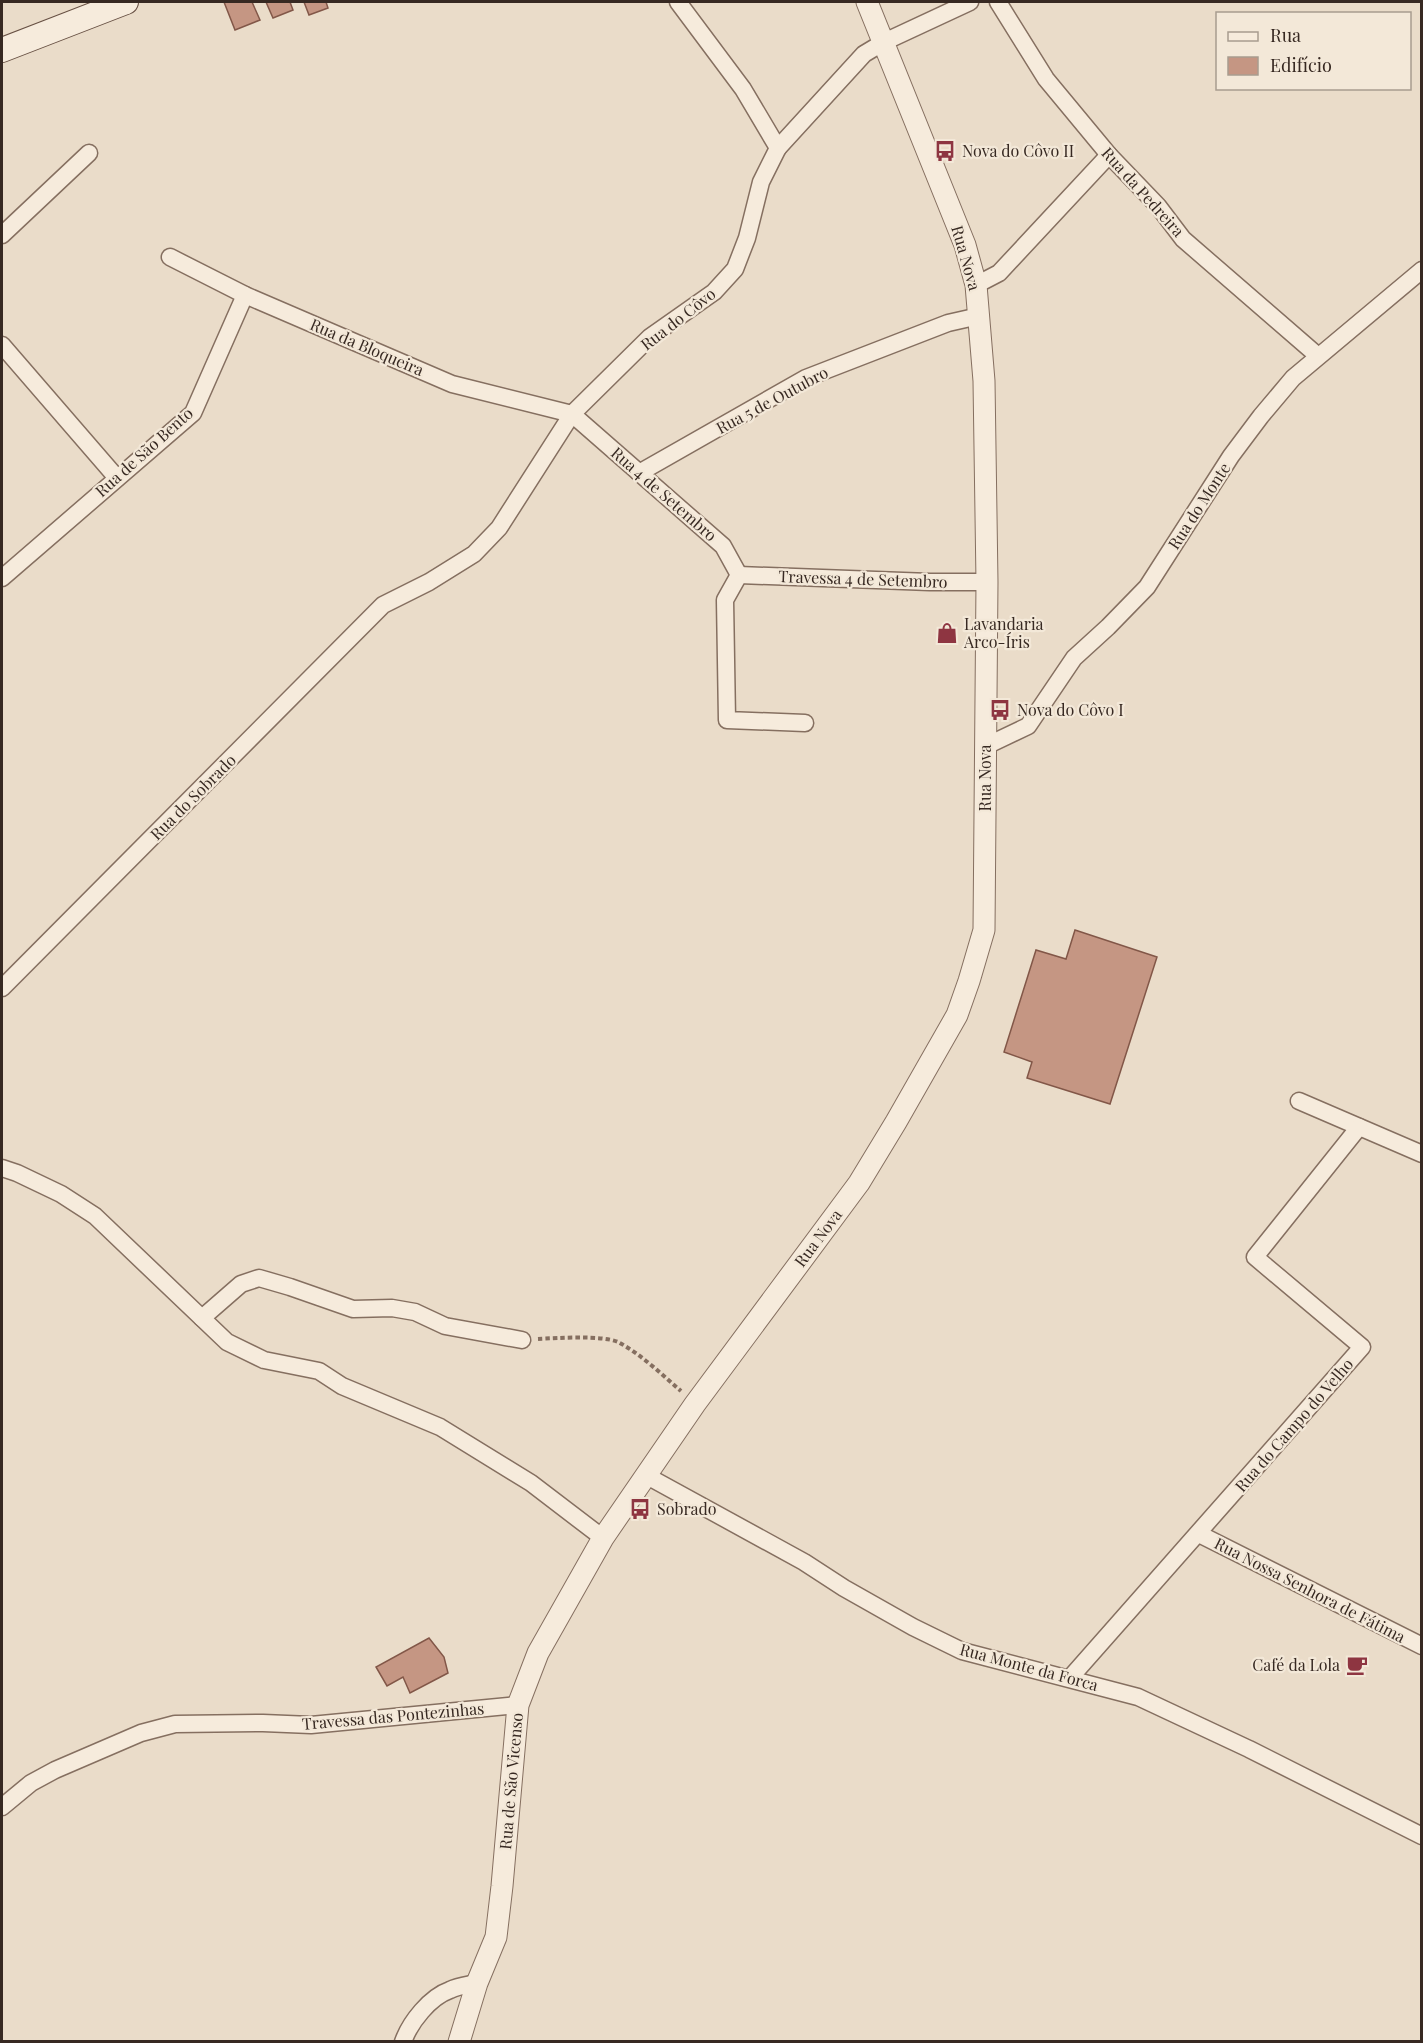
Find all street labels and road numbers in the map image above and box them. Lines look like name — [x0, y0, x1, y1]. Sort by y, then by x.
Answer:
street label: Rua da Pedreira — [1098, 142, 1189, 241]
street label: Rua Nova — [947, 223, 986, 293]
street label: Rua do Côvo — [636, 283, 720, 354]
street label: Rua da Bloqueira — [307, 313, 427, 380]
street label: Rua 5 de Outubro — [712, 361, 832, 438]
street label: Rua de São Bento — [90, 402, 197, 501]
street label: Rua 4 de Setembro — [607, 442, 722, 546]
street label: Rua do Monte — [1163, 458, 1234, 553]
street label: Travessa 4 de Setembro — [778, 565, 948, 592]
street label: Rua Nova — [974, 745, 995, 811]
street label: Rua do Sobrado — [145, 749, 240, 844]
street label: Rua Nova — [789, 1205, 846, 1271]
street label: Rua do Campo do Velho — [1230, 1353, 1358, 1496]
street label: Rua Nossa Senhora de Fátima — [1211, 1532, 1409, 1647]
street label: Rua Monte da Forca — [958, 1638, 1101, 1695]
street label: Travessa das Pontezinhas — [301, 1697, 485, 1734]
street label: Rua de São Vicenso — [494, 1711, 527, 1850]

